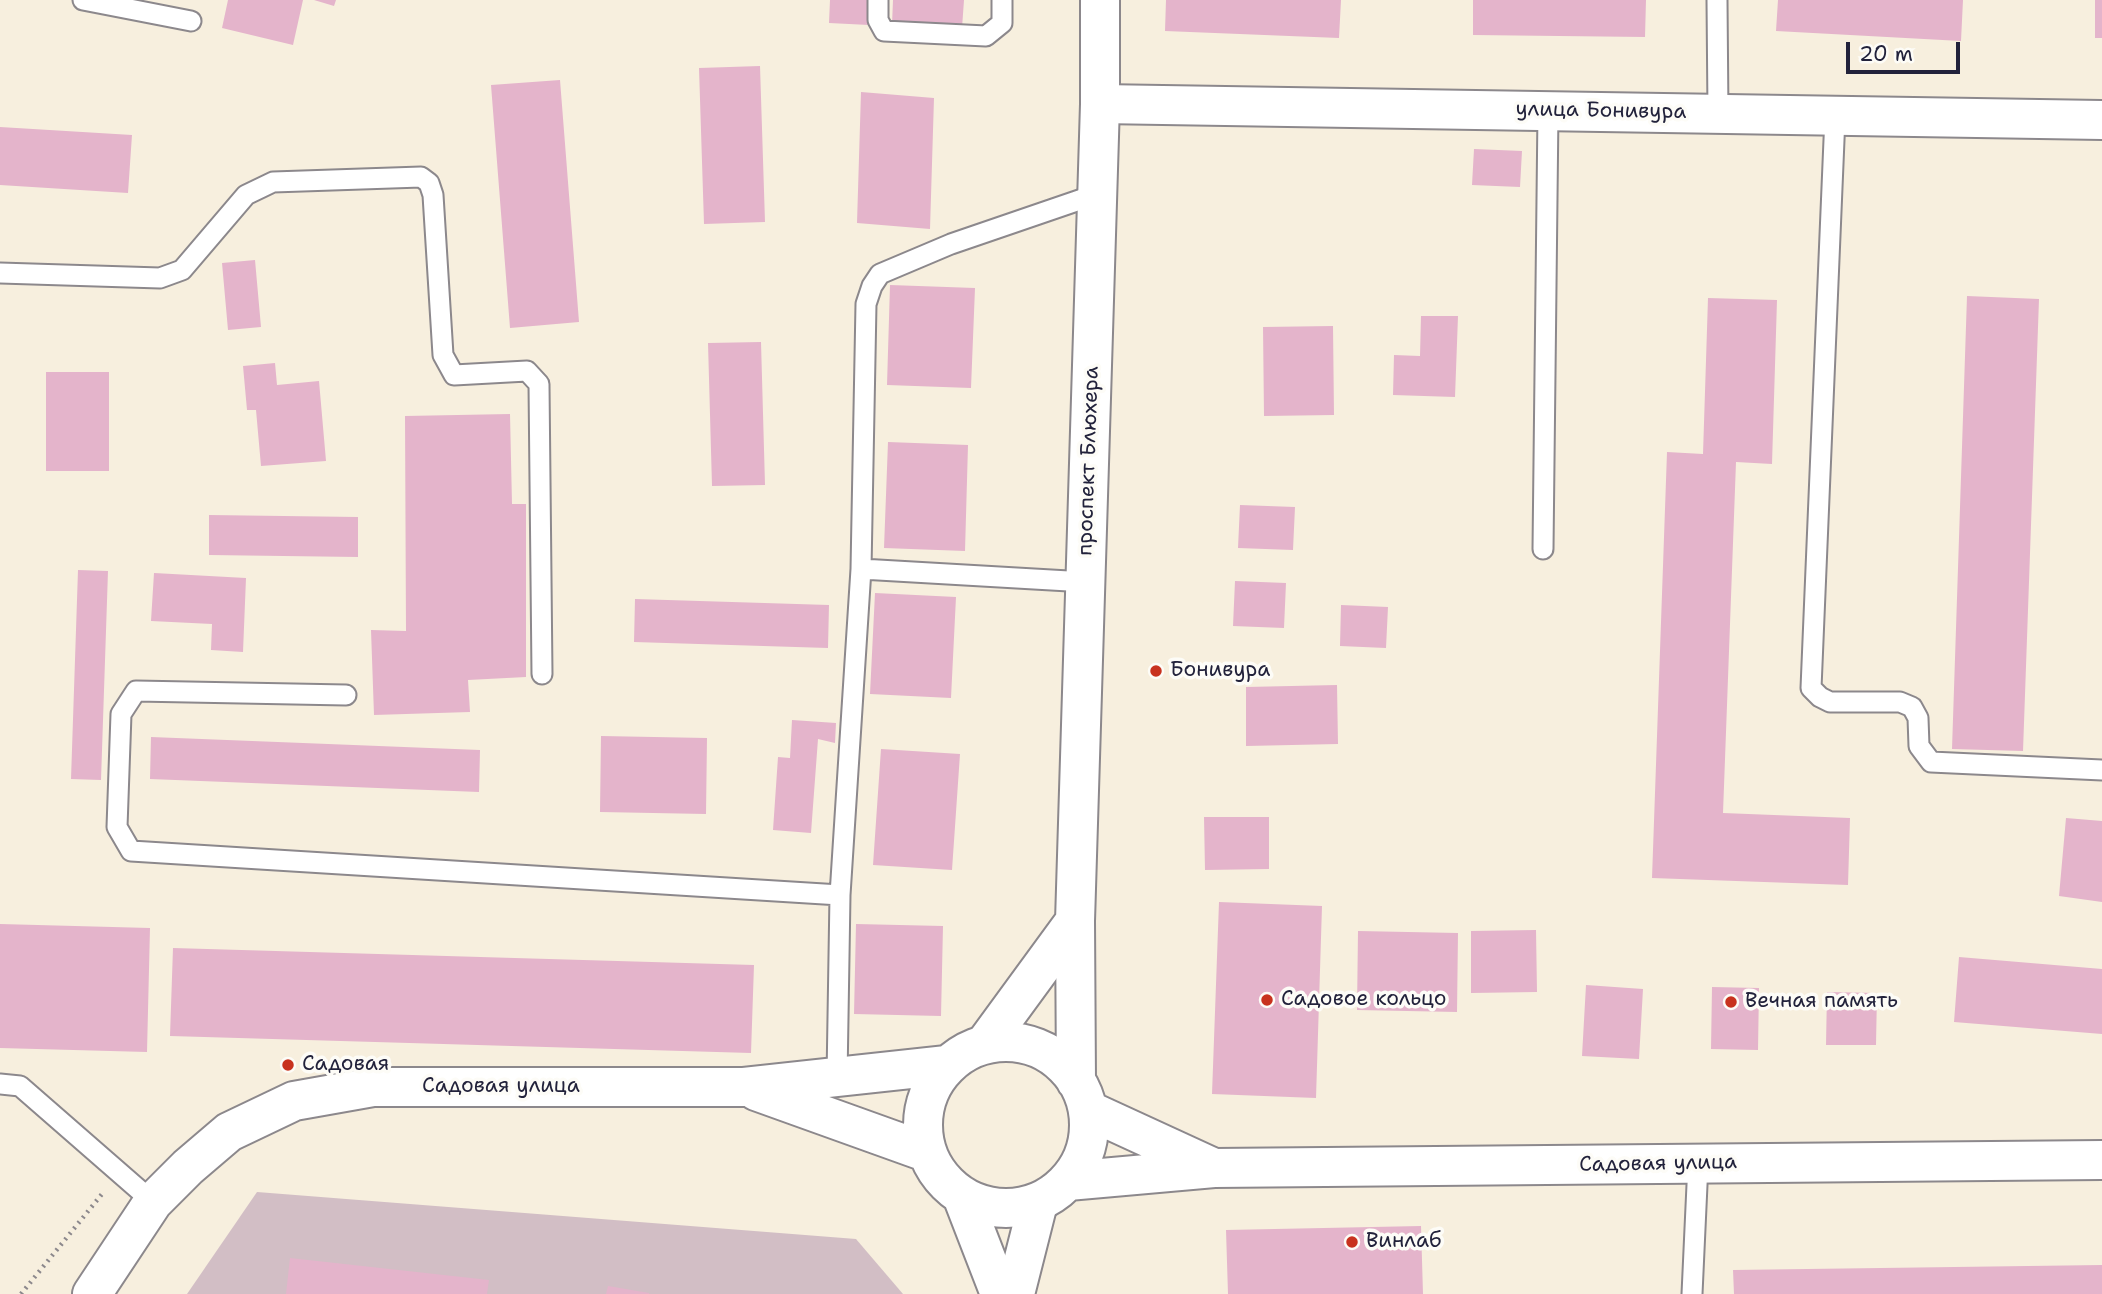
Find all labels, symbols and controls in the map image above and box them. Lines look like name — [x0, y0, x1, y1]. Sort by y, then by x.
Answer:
scale bar — [1850, 28, 1964, 72]
text: 20 m — [1859, 40, 1913, 68]
street label: улица Бонивура — [1515, 97, 1687, 125]
street label: проспект Блюхера — [1073, 366, 1105, 556]
place label: Бонивура — [1170, 658, 1270, 684]
marker: Бонивура — [1148, 663, 1164, 679]
place label: Садовое кольцо — [1281, 987, 1447, 1013]
place label: Вечная память — [1745, 989, 1898, 1015]
marker: Садовое кольцо — [1259, 992, 1275, 1008]
marker: Вечная память — [1723, 994, 1739, 1010]
place label: Садовая — [302, 1052, 389, 1078]
marker: Садовая — [280, 1057, 296, 1073]
street label: Садовая улица — [422, 1074, 580, 1100]
street label: Садовая улица — [1579, 1150, 1737, 1178]
place label: Винлаб — [1366, 1229, 1441, 1255]
marker: Винлаб — [1344, 1234, 1360, 1250]

